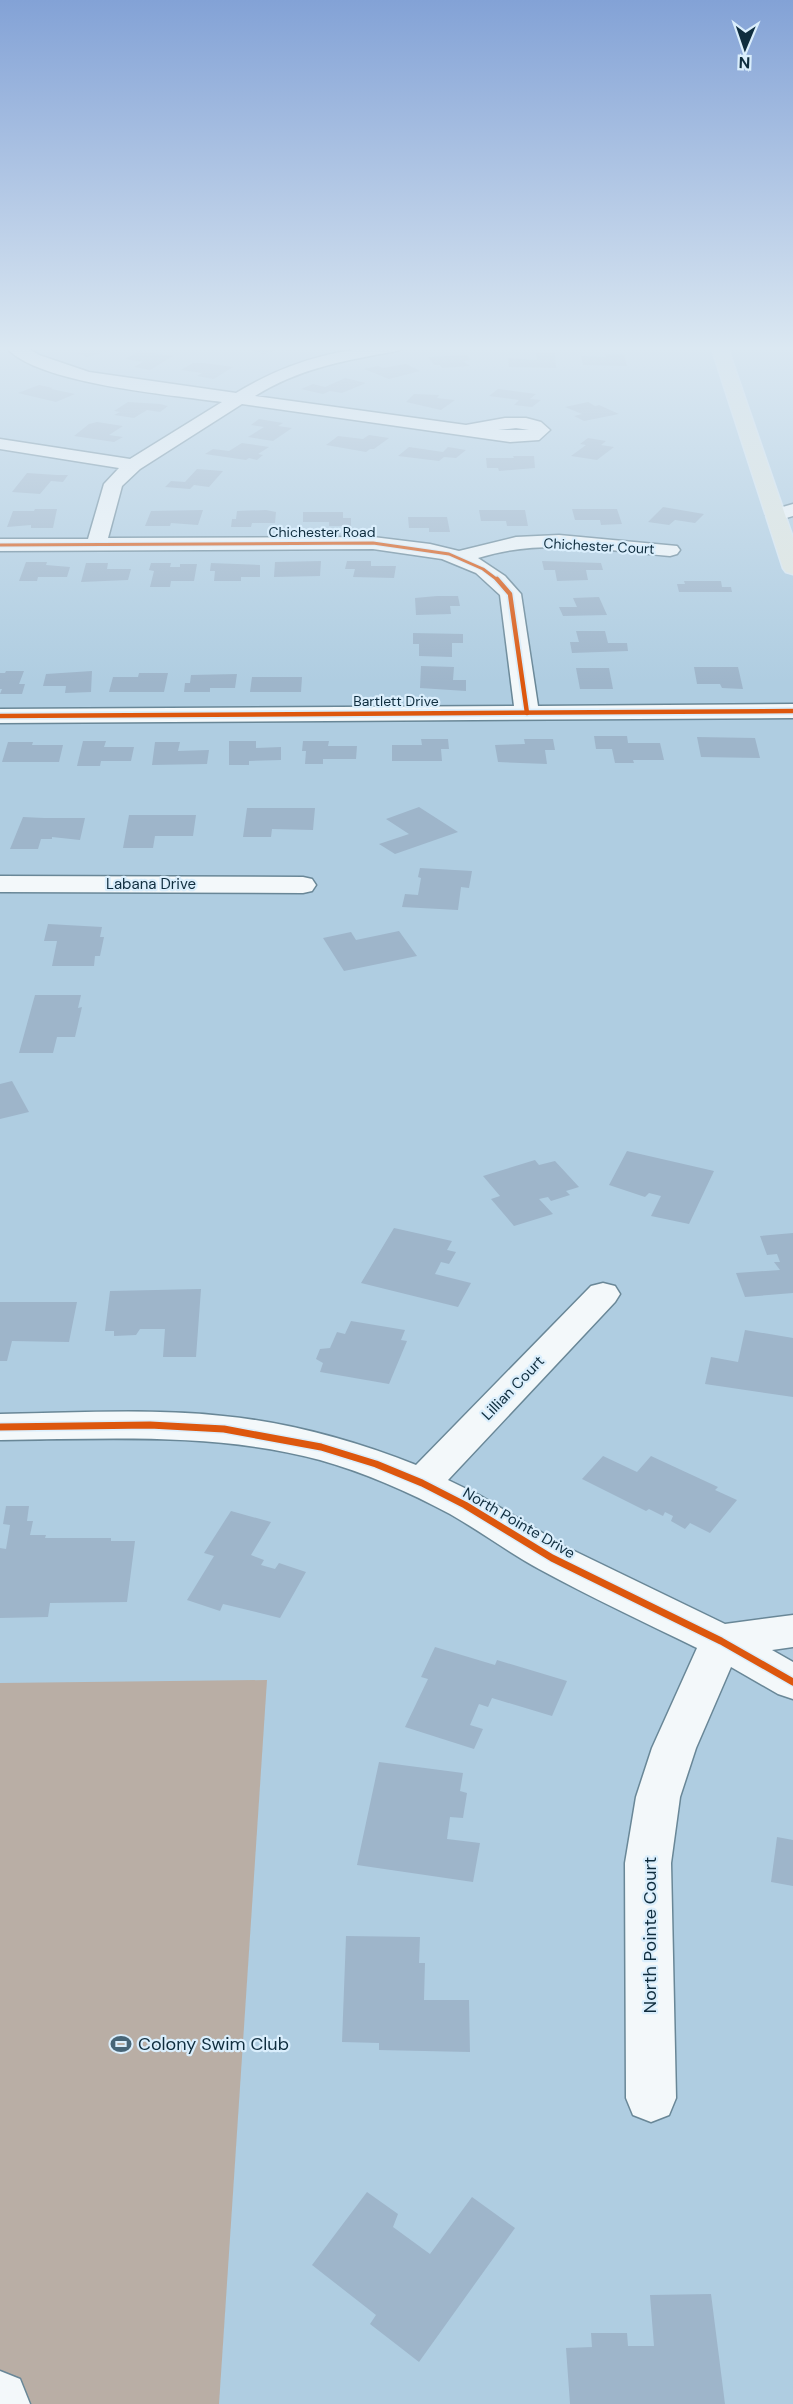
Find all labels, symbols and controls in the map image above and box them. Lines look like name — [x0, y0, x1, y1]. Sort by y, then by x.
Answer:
north arrow — [715, 18, 775, 78]
text: N — [738, 52, 751, 73]
street label: Chichester Road — [269, 523, 375, 541]
street label: Chichester Court — [543, 534, 655, 558]
street label: Bartlett Drive — [353, 692, 439, 710]
street label: Labana Drive — [106, 874, 196, 894]
street label: Lillian Court — [477, 1351, 549, 1425]
street label: North Pointe Drive — [459, 1483, 579, 1563]
street label: North Pointe Court — [638, 1857, 662, 2013]
sports icon: Colony Swim Club — [109, 2032, 133, 2056]
place label: Colony Swim Club — [138, 2032, 289, 2056]

